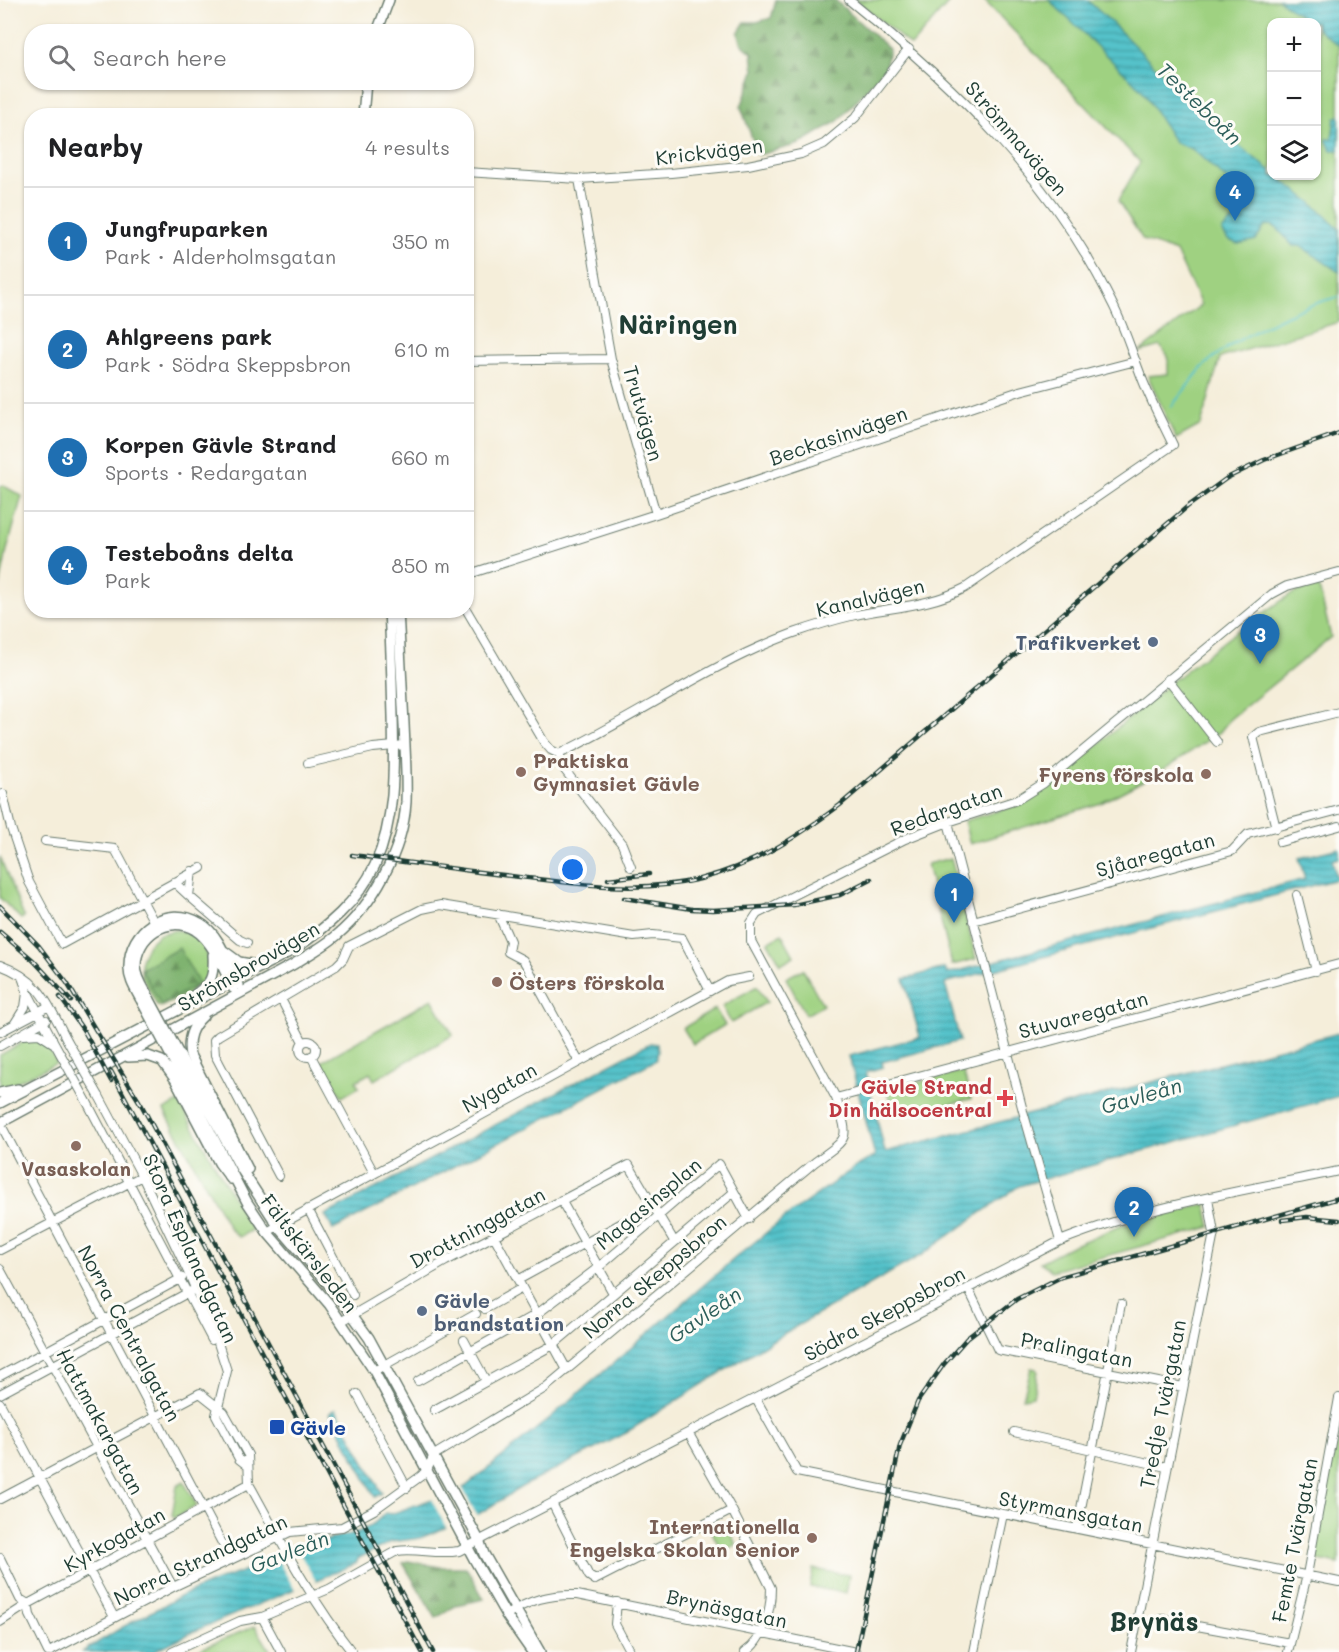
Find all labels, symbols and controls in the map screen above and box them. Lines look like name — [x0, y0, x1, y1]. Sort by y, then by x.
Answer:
map controls — [1267, 18, 1321, 180]
button: + — [1267, 18, 1321, 72]
search box — [24, 24, 474, 90]
icon: search — [45, 41, 78, 74]
text: Search here — [93, 43, 227, 72]
water label: Testeboån — [1152, 56, 1248, 150]
button: − — [1267, 72, 1321, 126]
street label: Strömmavägen — [960, 75, 1074, 201]
button: layers — [1267, 126, 1321, 180]
text: Nearby — [48, 130, 143, 164]
street label: Krickvägen — [654, 132, 764, 170]
text: 4 results — [365, 134, 450, 160]
pin: 4 — [1216, 172, 1254, 221]
text: Jungfruparken — [105, 214, 268, 243]
text: 1 — [63, 228, 72, 254]
text: 350 m — [392, 228, 450, 254]
text: Park · Alderholmsgatan — [105, 243, 336, 269]
district label: Näringen — [619, 307, 737, 341]
text: Ahlgreens park — [105, 322, 272, 351]
text: 2 — [62, 336, 73, 362]
text: 610 m — [394, 336, 450, 362]
text: Park · Södra Skeppsbron — [105, 351, 351, 377]
street label: Trutvägen — [618, 362, 670, 464]
street label: Beckasinvägen — [766, 399, 910, 471]
text: Korpen Gävle Strand — [105, 430, 336, 459]
text: 3 — [62, 444, 74, 470]
text: 660 m — [391, 444, 450, 470]
text: Sports · Redargatan — [105, 459, 307, 485]
text: Testeboåns delta — [105, 538, 294, 567]
text: 4 — [61, 552, 74, 578]
text: 850 m — [392, 552, 450, 578]
text: Park — [105, 567, 150, 593]
street label: Kanalvägen — [813, 572, 927, 622]
pin: 3 — [1240, 614, 1280, 664]
place label: Trafikverket — [1016, 629, 1141, 655]
marker: Trafikverket — [1146, 635, 1160, 649]
place label: Praktiska Gymnasiet Gävle — [533, 747, 700, 796]
place label: Fyrens förskola — [1038, 761, 1194, 787]
marker: Praktiska Gymnasiet Gävle — [514, 765, 528, 779]
marker: Fyrens förskola — [1199, 767, 1213, 781]
street label: Redargatan — [887, 777, 1005, 841]
street label: Sjåaregatan — [1093, 826, 1217, 882]
your location — [558, 855, 587, 884]
pin: 1 — [934, 874, 974, 923]
street label: Strömsbrovägen — [172, 915, 324, 1017]
place label: Östers förskola — [509, 969, 665, 995]
marker: Östers förskola — [490, 975, 504, 989]
street label: Stuvaregatan — [1015, 984, 1151, 1044]
street label: Nygatan — [457, 1056, 541, 1118]
water label: Gavleån — [1098, 1071, 1184, 1119]
place label: Gävle Strand Din hälsocentral — [828, 1073, 992, 1122]
marker: Gävle Strand Din hälsocentral — [996, 1089, 1014, 1107]
marker: Vasaskolan — [69, 1139, 83, 1153]
street label: Stora Esplanadgatan — [138, 1149, 244, 1347]
street label: Magasinsplan — [590, 1151, 706, 1255]
place label: Vasaskolan — [21, 1155, 131, 1181]
street label: Drottninggatan — [405, 1180, 549, 1274]
street label: Fältskärsleden — [256, 1188, 364, 1318]
pin: 2 — [1114, 1188, 1154, 1237]
street label: Norra Skeppsbron — [577, 1208, 731, 1344]
street label: Norra Centralgatan — [73, 1240, 187, 1426]
street label: Södra Skeppsbron — [799, 1259, 969, 1367]
water label: Gavleån — [662, 1280, 746, 1348]
place label: Gävle brandstation — [434, 1287, 564, 1336]
marker: Gävle brandstation — [415, 1304, 429, 1318]
street label: Tredje Tvärgatan — [1133, 1317, 1191, 1491]
street label: Pralingatan — [1019, 1325, 1135, 1373]
street label: Hattmakargatan — [51, 1343, 151, 1499]
place label: Gävle — [290, 1414, 346, 1440]
marker: Gävle — [268, 1418, 286, 1436]
street label: Femte Tvärgatan — [1265, 1456, 1323, 1624]
street label: Styrmansgatan — [997, 1484, 1145, 1538]
street label: Kyrkogatan — [59, 1501, 169, 1577]
street label: Norra Strandgatan — [109, 1507, 291, 1611]
place label: Internationella Engelska Skolan Senior — [569, 1513, 800, 1562]
water label: Gavleån — [246, 1524, 332, 1578]
marker: Internationella Engelska Skolan Senior — [805, 1531, 819, 1545]
street label: Brynäsgatan — [664, 1583, 790, 1633]
district label: Brynäs — [1109, 1604, 1199, 1638]

